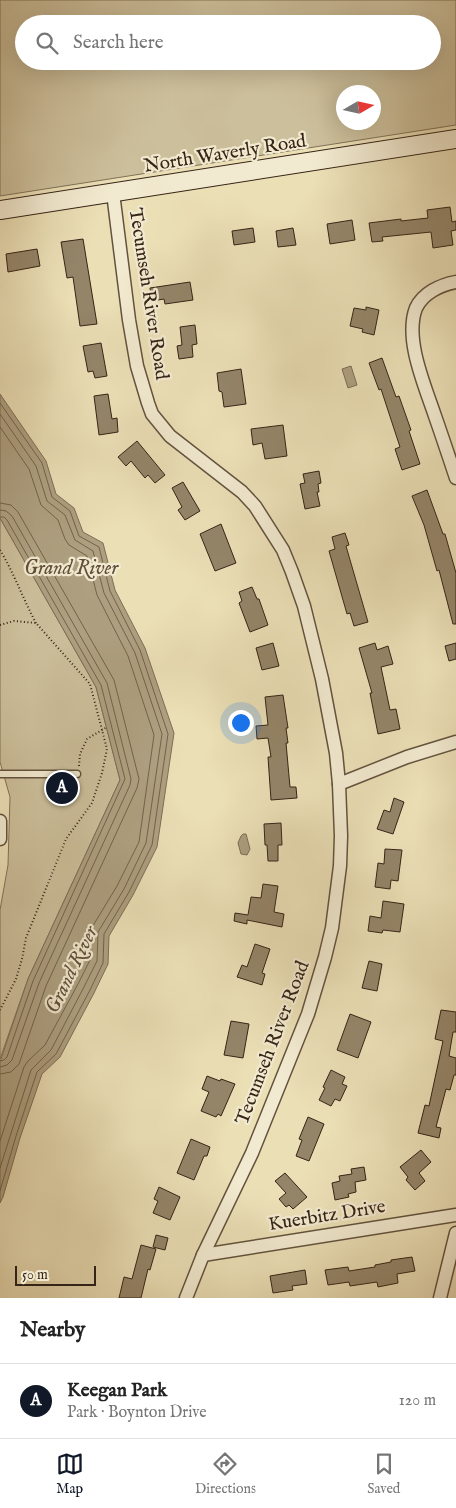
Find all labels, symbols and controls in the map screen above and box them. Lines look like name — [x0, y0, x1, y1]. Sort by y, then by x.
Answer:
search box — [15, 15, 441, 70]
icon: search — [33, 29, 61, 57]
text: Search here — [73, 31, 164, 55]
north arrow — [336, 85, 381, 130]
street label: North Waverly Road — [142, 129, 309, 179]
street label: Tecumseh River Road — [123, 206, 174, 383]
water label: Grand River — [24, 556, 119, 581]
your location — [228, 710, 254, 736]
pin: A — [46, 769, 78, 807]
water label: Grand River — [40, 921, 104, 1018]
street label: Tecumseh River Road — [231, 957, 316, 1128]
street label: Kuerbitz Drive — [267, 1195, 387, 1237]
scale bar — [15, 1263, 96, 1286]
text: 50 m — [22, 1266, 48, 1284]
text: Nearby — [20, 1317, 85, 1344]
text: Keegan Park — [67, 1379, 167, 1403]
text: A — [31, 1391, 41, 1411]
text: 120 m — [399, 1391, 436, 1411]
text: Park · Boynton Drive — [67, 1403, 207, 1423]
tab: Map — [56, 1450, 84, 1498]
tab: Directions — [195, 1450, 256, 1498]
tab: Saved — [367, 1450, 400, 1498]

